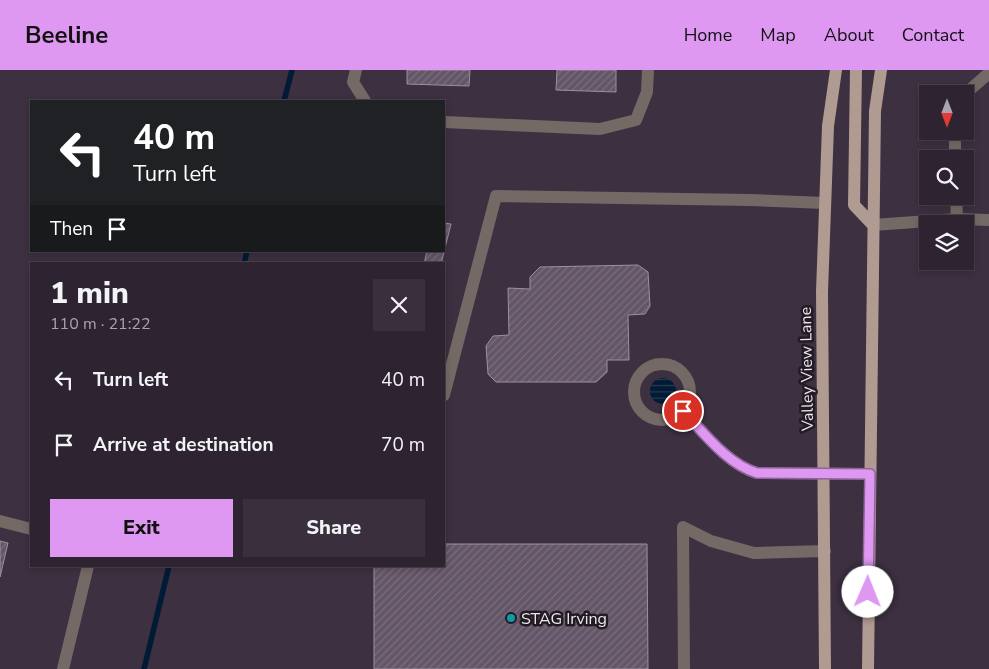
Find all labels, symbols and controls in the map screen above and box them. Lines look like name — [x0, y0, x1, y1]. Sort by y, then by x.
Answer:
text: Beeline — [25, 19, 108, 51]
text: Home — [684, 23, 732, 47]
text: Map — [760, 23, 796, 47]
text: About — [824, 23, 874, 47]
text: Contact — [902, 23, 964, 47]
north arrow — [919, 85, 974, 140]
map controls — [919, 85, 974, 270]
text: 40 m — [133, 114, 215, 161]
icon: left — [50, 120, 115, 185]
button: search — [919, 150, 974, 205]
text: Turn left — [133, 159, 216, 189]
icon: arrive — [103, 215, 131, 243]
button: layers — [919, 215, 974, 270]
text: Then — [50, 216, 93, 242]
text: 1 min — [50, 273, 129, 314]
button: close — [373, 279, 425, 331]
street label: Valley View Lane — [795, 307, 819, 432]
text: 110 m · 21:22 — [50, 313, 151, 335]
icon: left — [50, 366, 78, 394]
text: Turn left — [93, 367, 168, 393]
text: 40 m — [381, 367, 425, 393]
pin — [662, 390, 704, 432]
icon: arrive — [669, 397, 697, 425]
icon: arrive — [50, 431, 78, 459]
text: Arrive at destination — [93, 432, 274, 458]
text: 70 m — [381, 432, 425, 458]
button: Exit — [50, 499, 233, 557]
button: Share — [243, 499, 425, 557]
position arrow — [841, 565, 893, 617]
place label: STAG Irving — [521, 608, 607, 630]
marker: STAG Irving — [505, 612, 517, 624]

